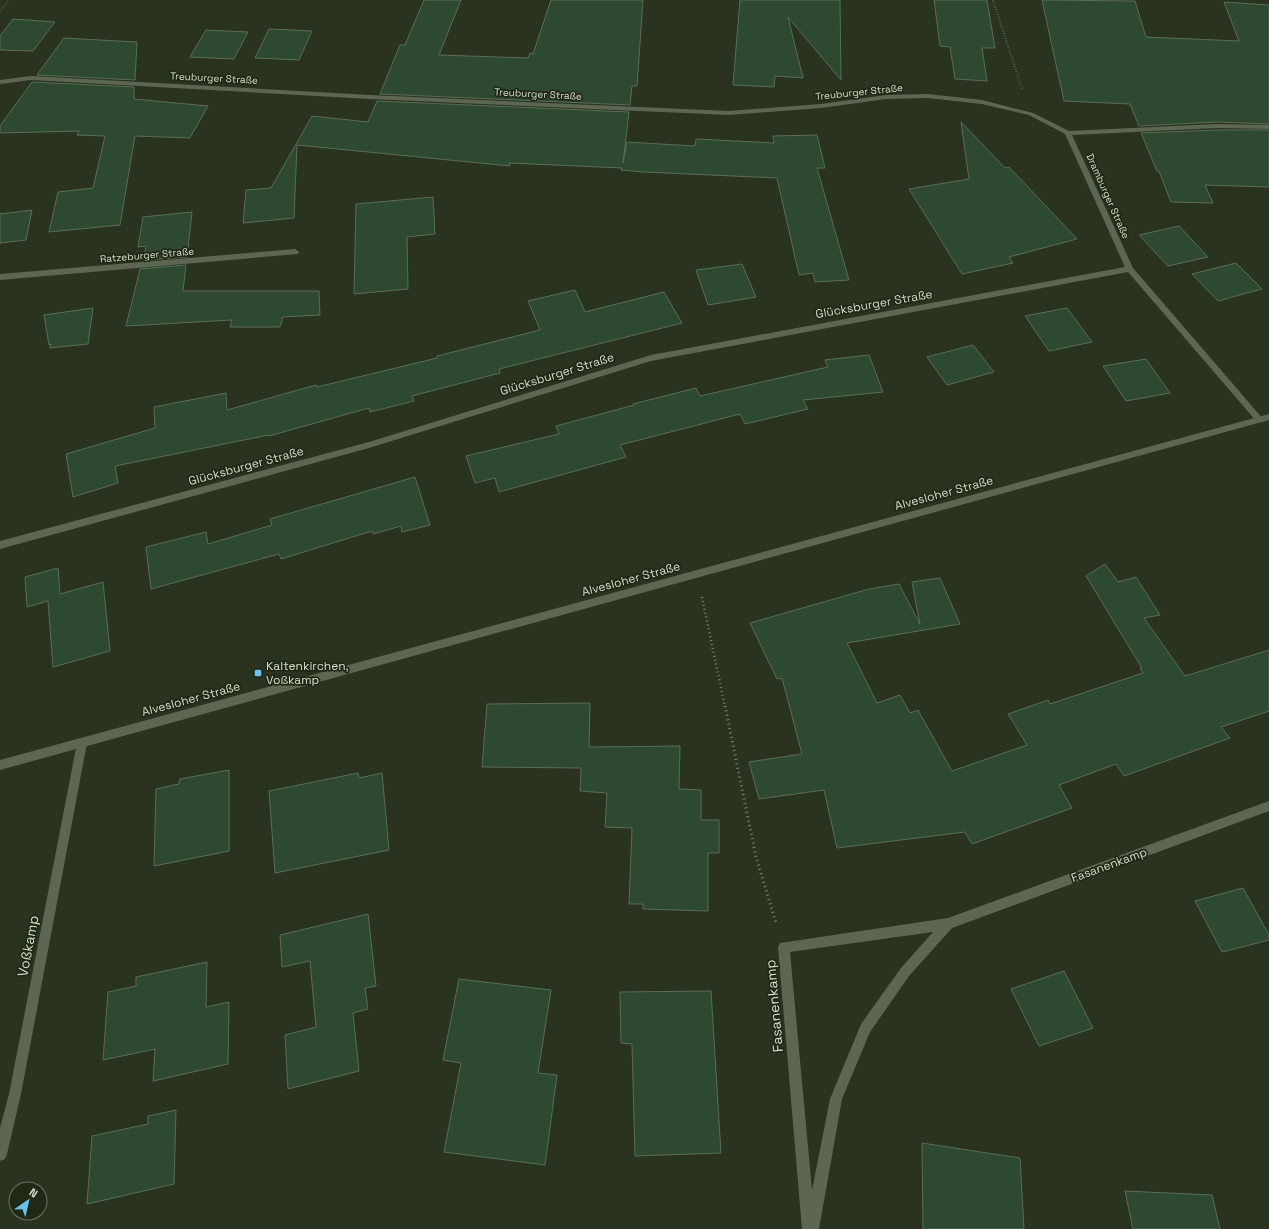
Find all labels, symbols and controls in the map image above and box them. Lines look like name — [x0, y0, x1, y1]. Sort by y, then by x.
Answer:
street label: Treuburger Straße — [170, 69, 258, 87]
street label: Treuburger Straße — [815, 81, 903, 103]
street label: Treuburger Straße — [494, 85, 582, 103]
street label: Dramburger Straße — [1083, 151, 1133, 241]
street label: Ratzeburger Straße — [99, 244, 195, 266]
street label: Glücksburger Straße — [814, 286, 934, 322]
street label: Glücksburger Straße — [498, 349, 616, 399]
street label: Glücksburger Straße — [187, 443, 305, 489]
street label: Alvesloher Straße — [893, 472, 995, 514]
street label: Alvesloher Straße — [580, 558, 682, 600]
place label: Kaltenkirchen, Voßkamp — [266, 658, 349, 688]
marker: Kaltenkirchen, Voßkamp — [253, 668, 263, 678]
street label: Alvesloher Straße — [140, 678, 242, 720]
street label: Fasanenkamp — [1069, 844, 1149, 886]
street label: Voßkamp — [13, 914, 43, 978]
street label: Fasanenkamp — [761, 959, 787, 1053]
north arrow — [8, 1181, 48, 1221]
text: N — [27, 1185, 41, 1201]

